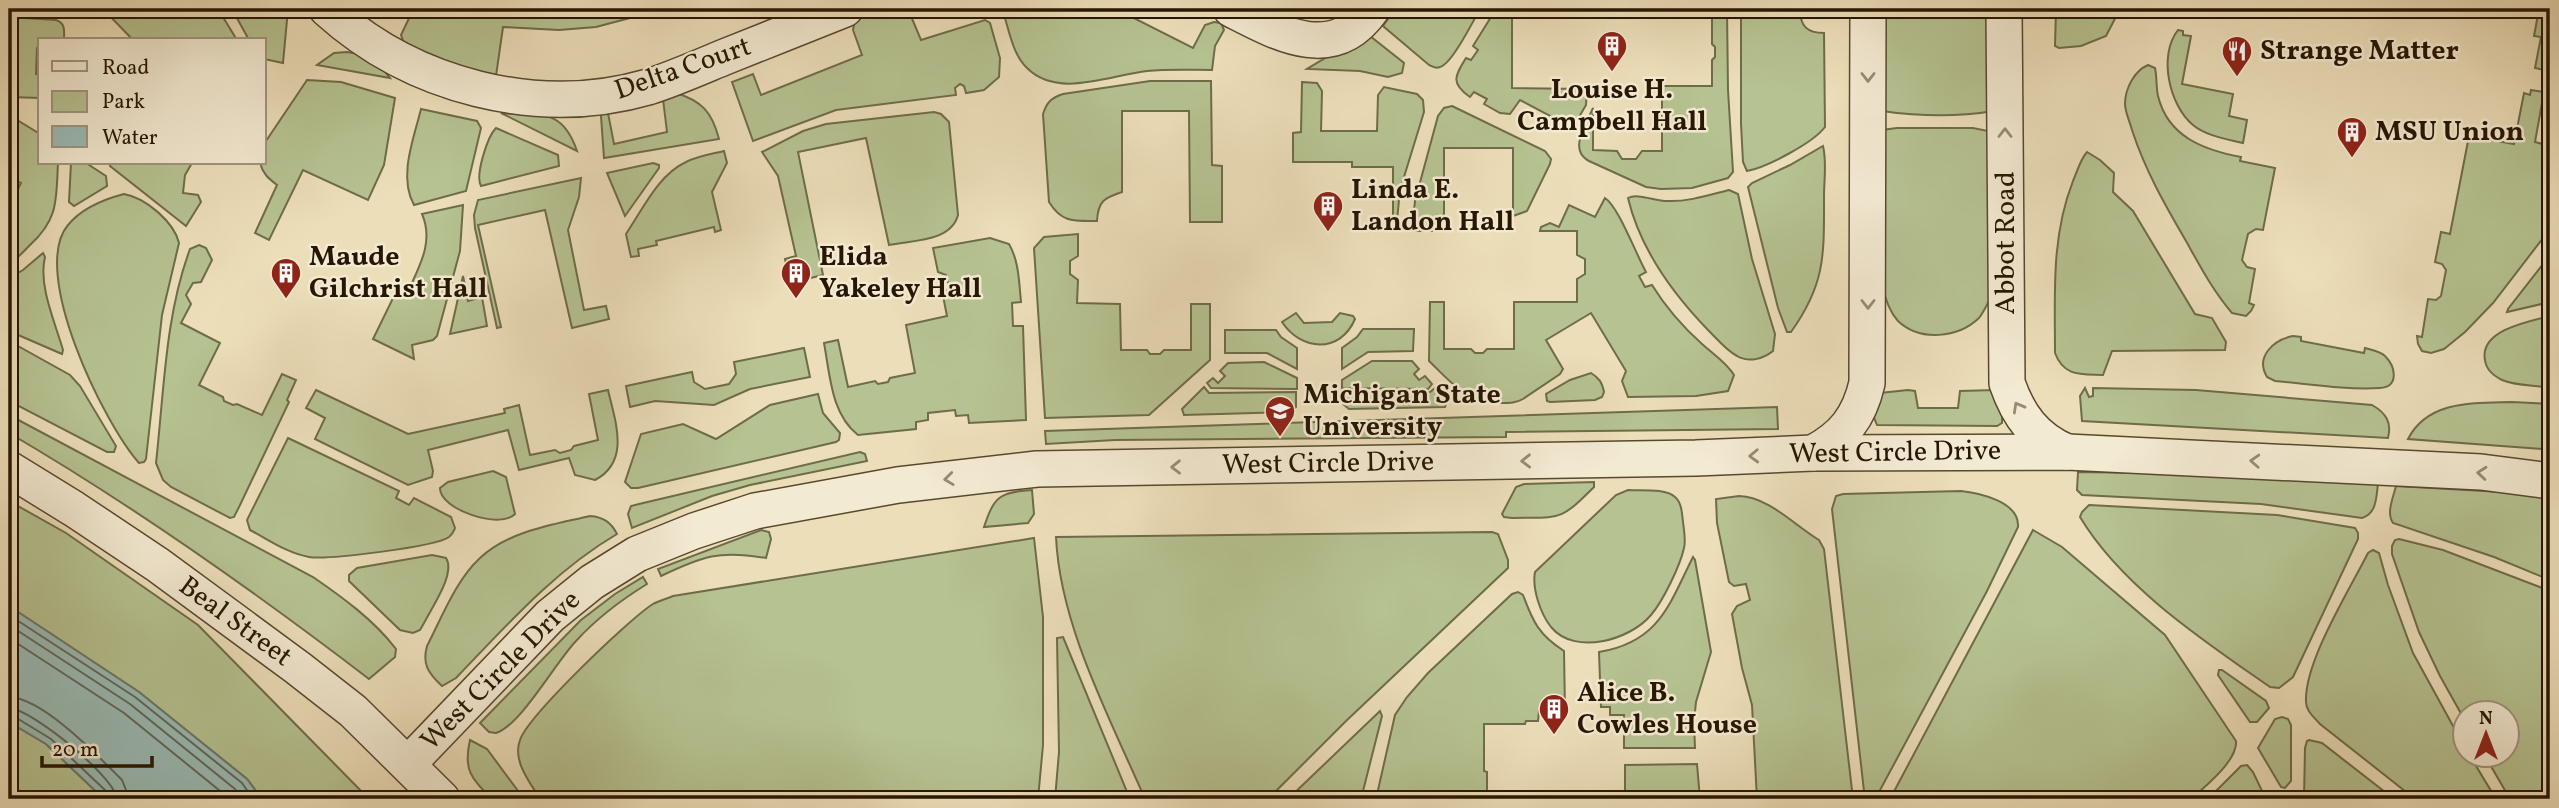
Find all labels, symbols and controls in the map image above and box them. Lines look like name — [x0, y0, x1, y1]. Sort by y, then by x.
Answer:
street label: Delta Court — [610, 27, 756, 111]
building icon: Louise H. Campbell Hall — [1595, 29, 1629, 73]
place label: Strange Matter — [2260, 32, 2459, 71]
restaurant icon: Strange Matter — [2220, 34, 2254, 78]
legend — [38, 38, 266, 164]
text: Road — [102, 54, 149, 83]
place label: Louise H. Campbell Hall — [1517, 71, 1707, 142]
one-way arrow — [1860, 72, 1876, 83]
text: Park — [102, 88, 145, 117]
place label: MSU Union — [2375, 113, 2524, 152]
building icon: MSU Union — [2335, 115, 2369, 159]
text: Water — [102, 124, 158, 153]
one-way arrow — [1997, 127, 2013, 138]
place label: Linda E. Landon Hall — [1351, 171, 1514, 242]
street label: Abbot Road — [1987, 171, 2026, 315]
building icon: Linda E. Landon Hall — [1311, 189, 1345, 233]
place label: Maude Gilchrist Hall — [309, 238, 487, 309]
place label: Elida Yakeley Hall — [819, 238, 982, 309]
building icon: Maude Gilchrist Hall — [269, 256, 303, 300]
building icon: Elida Yakeley Hall — [779, 256, 813, 300]
one-way arrow — [1860, 300, 1876, 310]
place label: Michigan State University — [1303, 376, 1501, 447]
school or university icon: Michigan State University — [1263, 394, 1297, 438]
one-way arrow — [2013, 402, 2026, 414]
street label: West Circle Drive — [1788, 432, 2002, 474]
street label: West Circle Drive — [1221, 443, 1435, 485]
one-way arrow — [1748, 448, 1759, 463]
one-way arrow — [1520, 453, 1531, 469]
one-way arrow — [2250, 453, 2261, 468]
one-way arrow — [1170, 459, 1181, 475]
one-way arrow — [2477, 466, 2488, 481]
one-way arrow — [943, 472, 955, 487]
street label: Beal Street — [170, 567, 300, 677]
street label: West Circle Drive — [412, 582, 590, 760]
place label: Alice B. Cowles House — [1577, 674, 1757, 745]
building icon: Alice B. Cowles House — [1537, 692, 1571, 736]
north arrow — [2450, 700, 2520, 770]
text: N — [2479, 706, 2493, 732]
scale bar — [42, 724, 152, 768]
text: 20 m — [52, 736, 98, 765]

